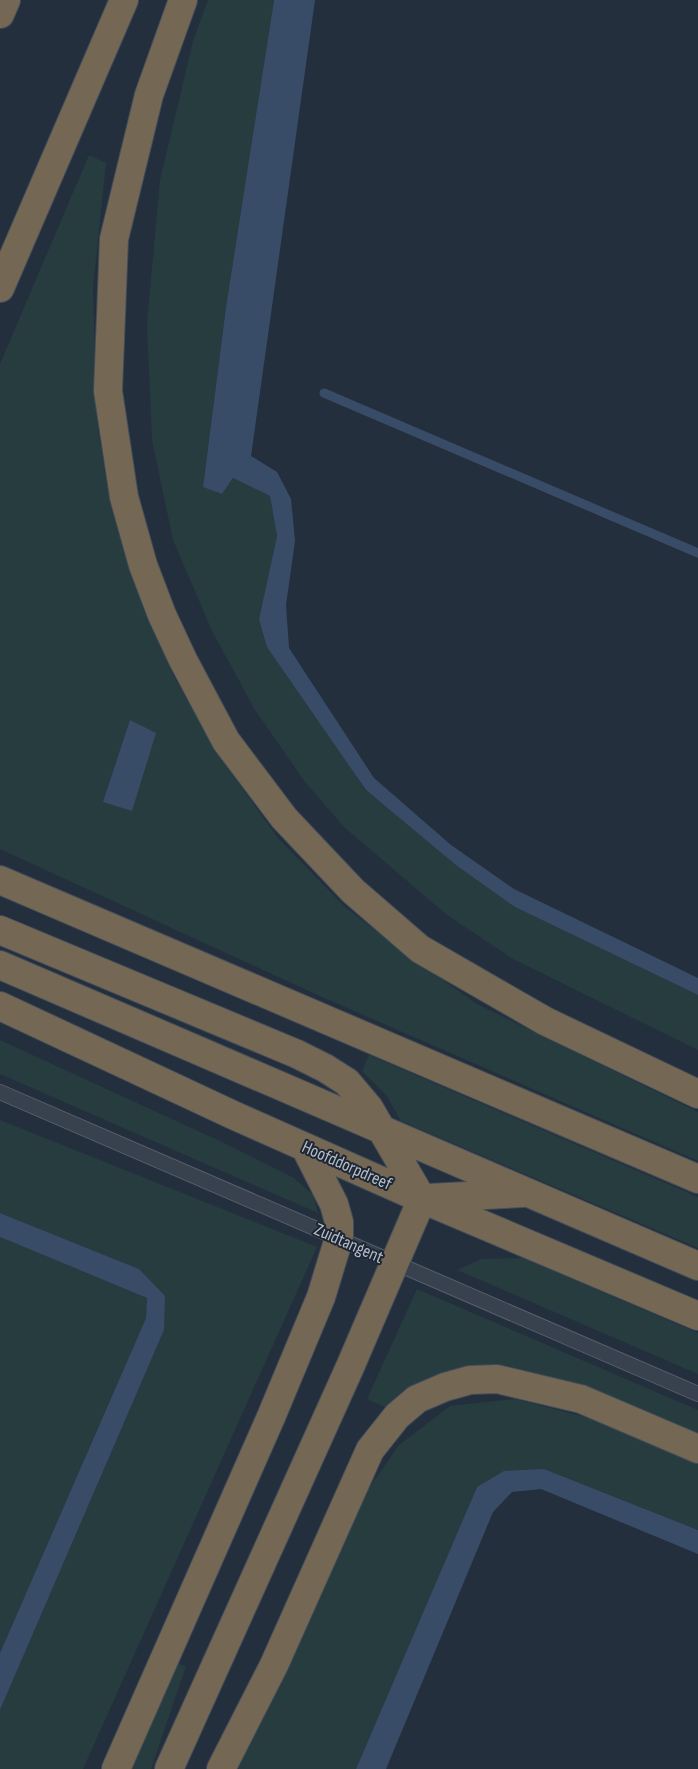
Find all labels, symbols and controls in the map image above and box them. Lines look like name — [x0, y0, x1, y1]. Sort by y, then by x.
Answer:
street label: Hoofddorpdreef — [299, 1136, 396, 1195]
street label: Zuidtangent — [311, 1219, 387, 1268]

